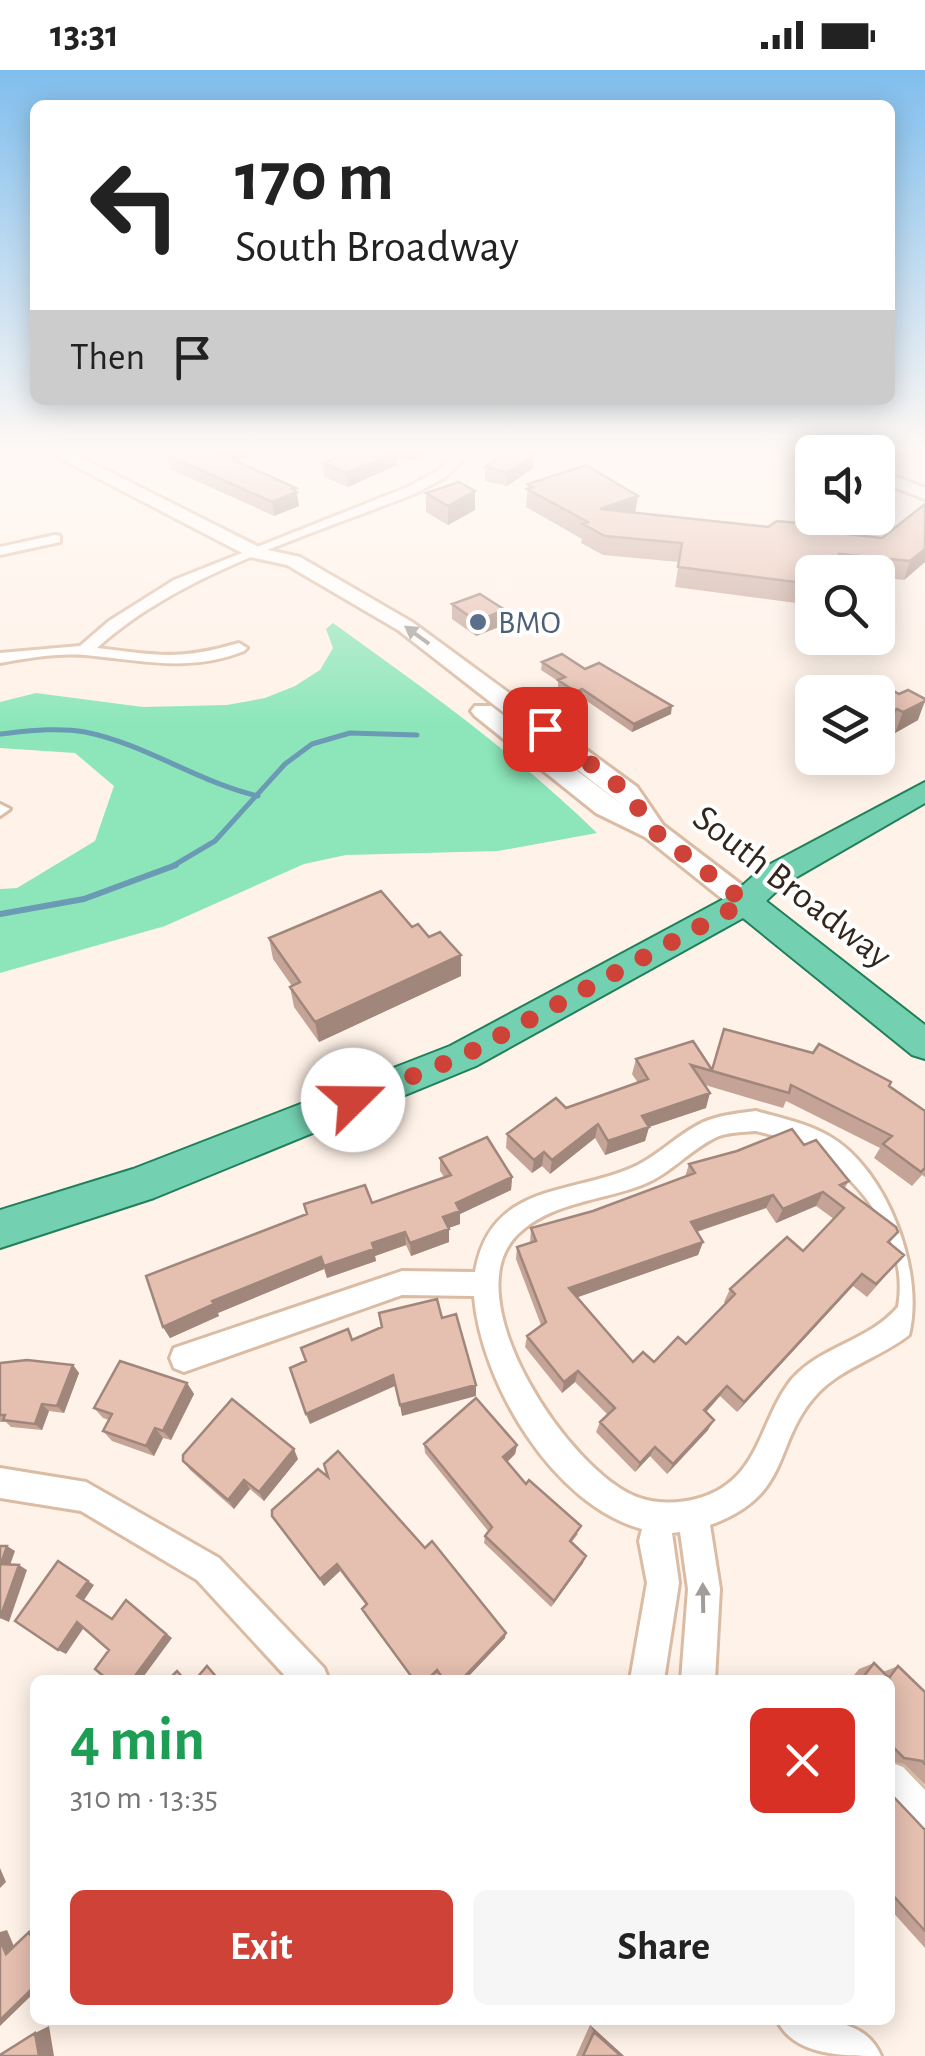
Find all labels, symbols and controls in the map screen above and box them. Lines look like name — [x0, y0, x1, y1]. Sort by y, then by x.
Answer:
text: 13:31 — [50, 16, 119, 54]
icon: left — [70, 140, 200, 270]
text: 170 m — [235, 143, 394, 213]
text: South Broadway — [235, 225, 519, 270]
icon: arrive — [165, 330, 220, 385]
text: Then — [70, 339, 145, 377]
map controls — [795, 435, 895, 775]
button: sound — [795, 435, 895, 535]
button: search — [795, 555, 895, 655]
place label: BMO — [498, 607, 561, 639]
marker: BMO — [467, 611, 489, 633]
one-way arrow — [404, 626, 430, 645]
button: layers — [795, 675, 895, 775]
pin — [503, 687, 588, 772]
icon: arrive — [518, 702, 573, 757]
street label: South Broadway — [686, 799, 898, 976]
position arrow — [301, 1048, 405, 1152]
one-way arrow — [694, 1581, 710, 1613]
button: close — [750, 1708, 855, 1813]
text: 4 min — [70, 1711, 205, 1771]
text: 310 m · 13:35 — [70, 1782, 218, 1814]
button: Exit — [70, 1890, 453, 2005]
button: Share — [473, 1890, 855, 2005]

